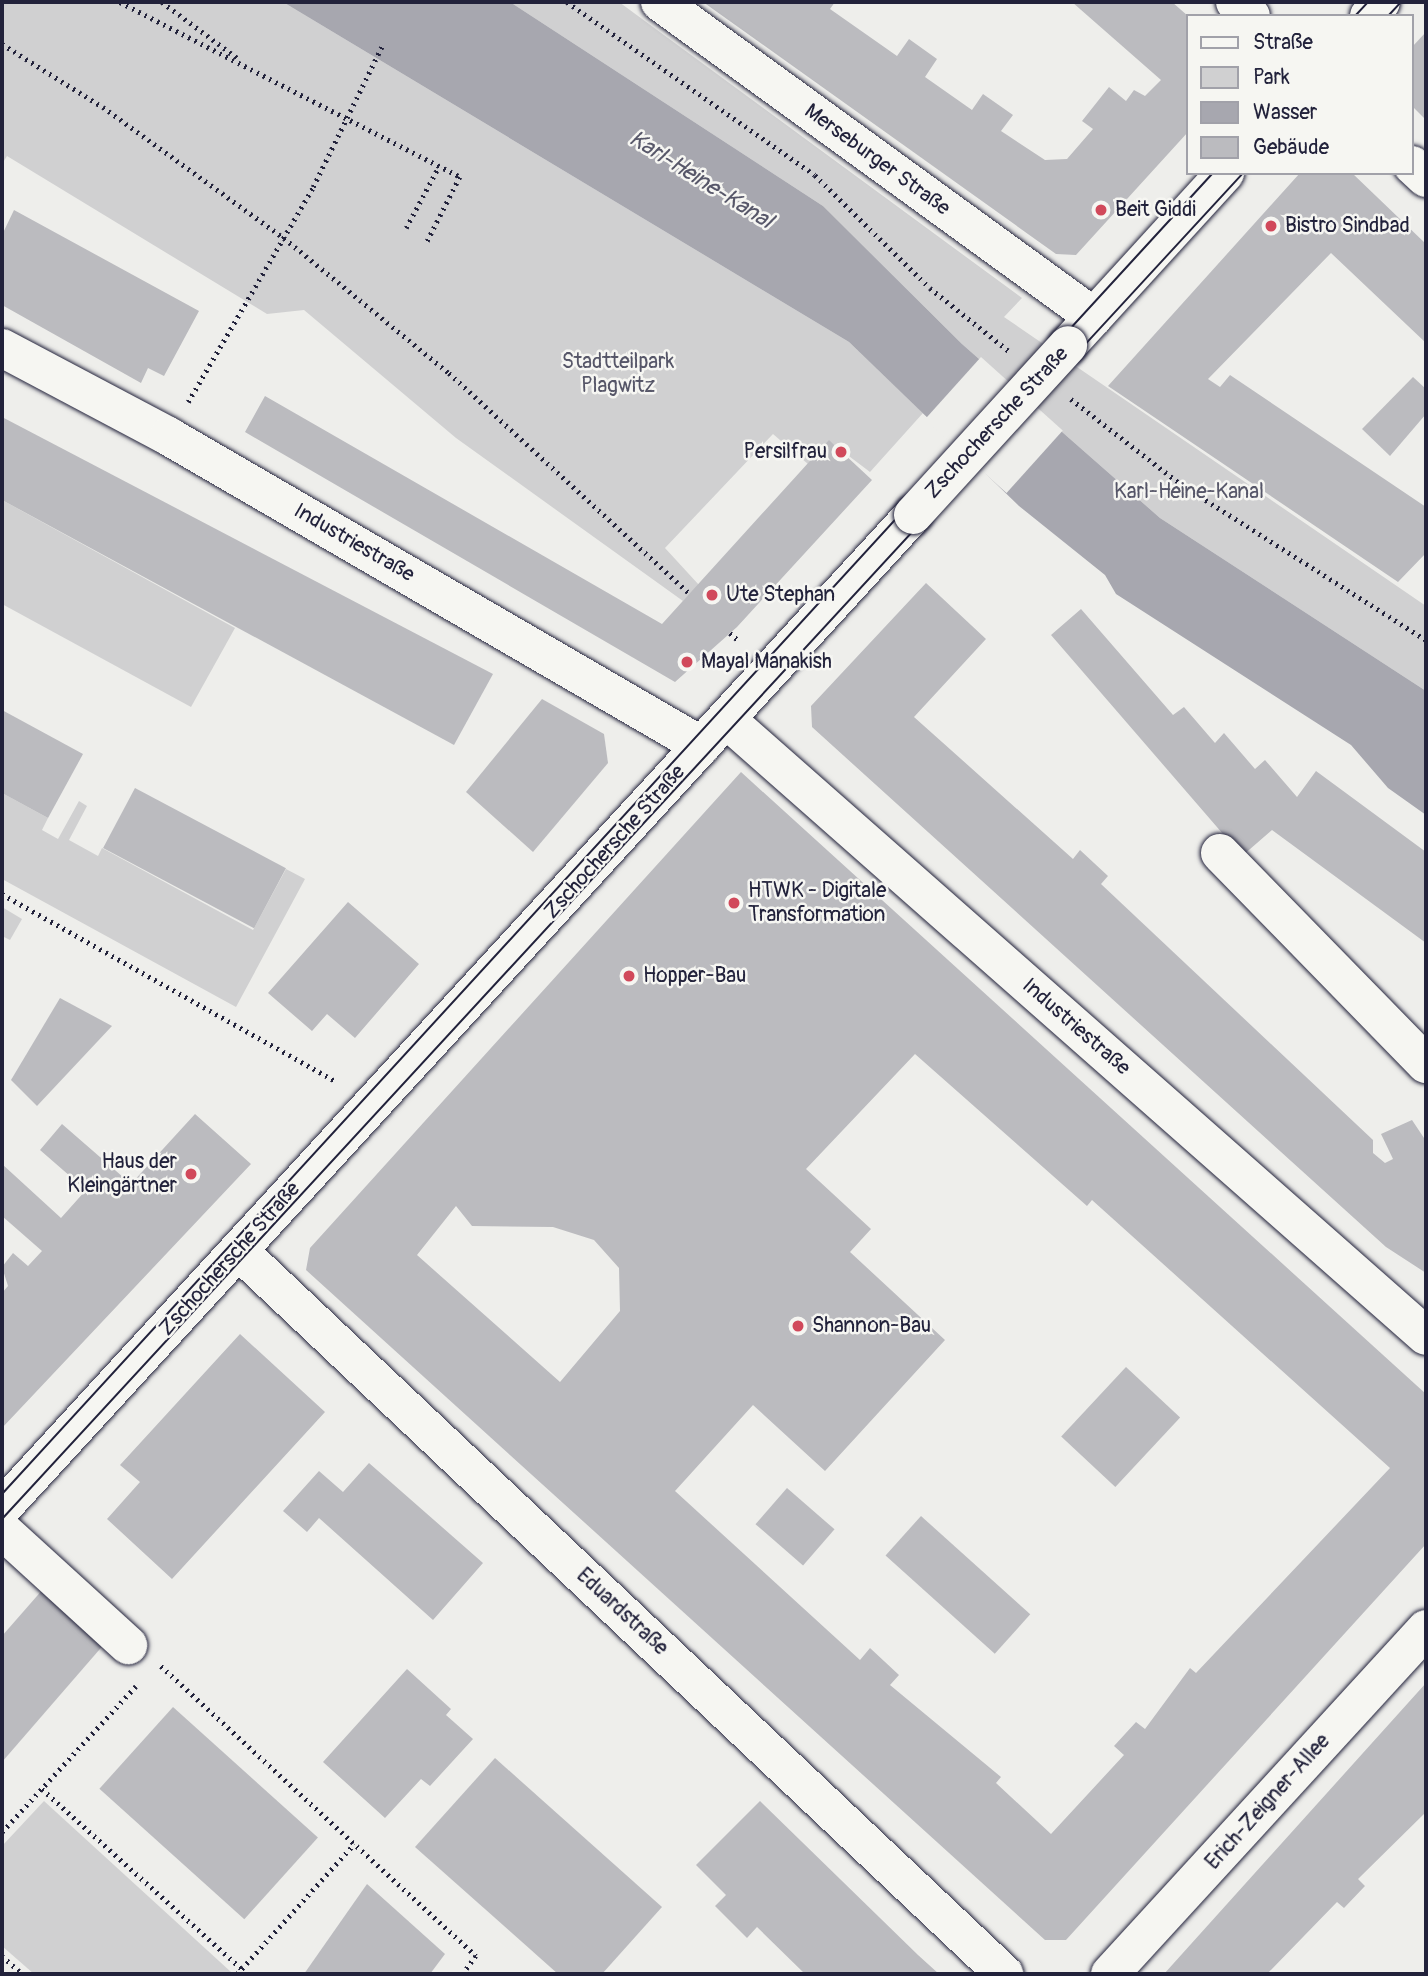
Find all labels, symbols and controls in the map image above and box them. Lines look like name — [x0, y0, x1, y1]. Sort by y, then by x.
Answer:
legend — [1186, 14, 1414, 175]
text: Straße — [1253, 29, 1313, 56]
text: Park — [1253, 64, 1290, 91]
street label: Merseburger Straße — [799, 99, 955, 221]
text: Wasser — [1253, 99, 1317, 126]
water label: Karl-Heine-Kanal — [624, 125, 778, 235]
text: Gebäude — [1253, 134, 1329, 161]
place label: Beit Giddi — [1115, 197, 1196, 223]
marker: Beit Giddi — [1093, 202, 1109, 218]
place label: Bistro Sindbad — [1285, 213, 1410, 239]
marker: Bistro Sindbad — [1263, 218, 1279, 234]
street label: Zschochersche Straße — [920, 342, 1074, 504]
park label: Stadtteilpark Plagwitz — [562, 349, 674, 399]
place label: Persilfrau — [744, 439, 827, 465]
marker: Persilfrau — [833, 444, 849, 460]
park label: Karl-Heine-Kanal — [1114, 479, 1264, 505]
street label: Industriestraße — [289, 498, 419, 588]
place label: Ute Stephan — [726, 582, 835, 608]
marker: Ute Stephan — [704, 587, 720, 603]
place label: Mayal Manakish — [701, 649, 832, 675]
marker: Mayal Manakish — [679, 654, 695, 670]
street label: Zschochersche Straße — [539, 760, 691, 924]
place label: HTWK - Digitale Transformation — [748, 878, 886, 928]
marker: HTWK - Digitale Transformation — [726, 895, 742, 911]
place label: Hopper-Bau — [643, 963, 746, 989]
marker: Hopper-Bau — [621, 968, 637, 984]
street label: Industriestraße — [1017, 973, 1135, 1081]
place label: Haus der Kleingärtner — [67, 1149, 177, 1199]
marker: Haus der Kleingärtner — [183, 1166, 199, 1182]
street label: Zschochersche Straße — [154, 1177, 306, 1341]
place label: Shannon-Bau — [812, 1313, 931, 1339]
marker: Shannon-Bau — [790, 1318, 806, 1334]
street label: Eduardstraße — [571, 1563, 673, 1661]
street label: Erich-Zeigner-Allee — [1201, 1729, 1335, 1875]

